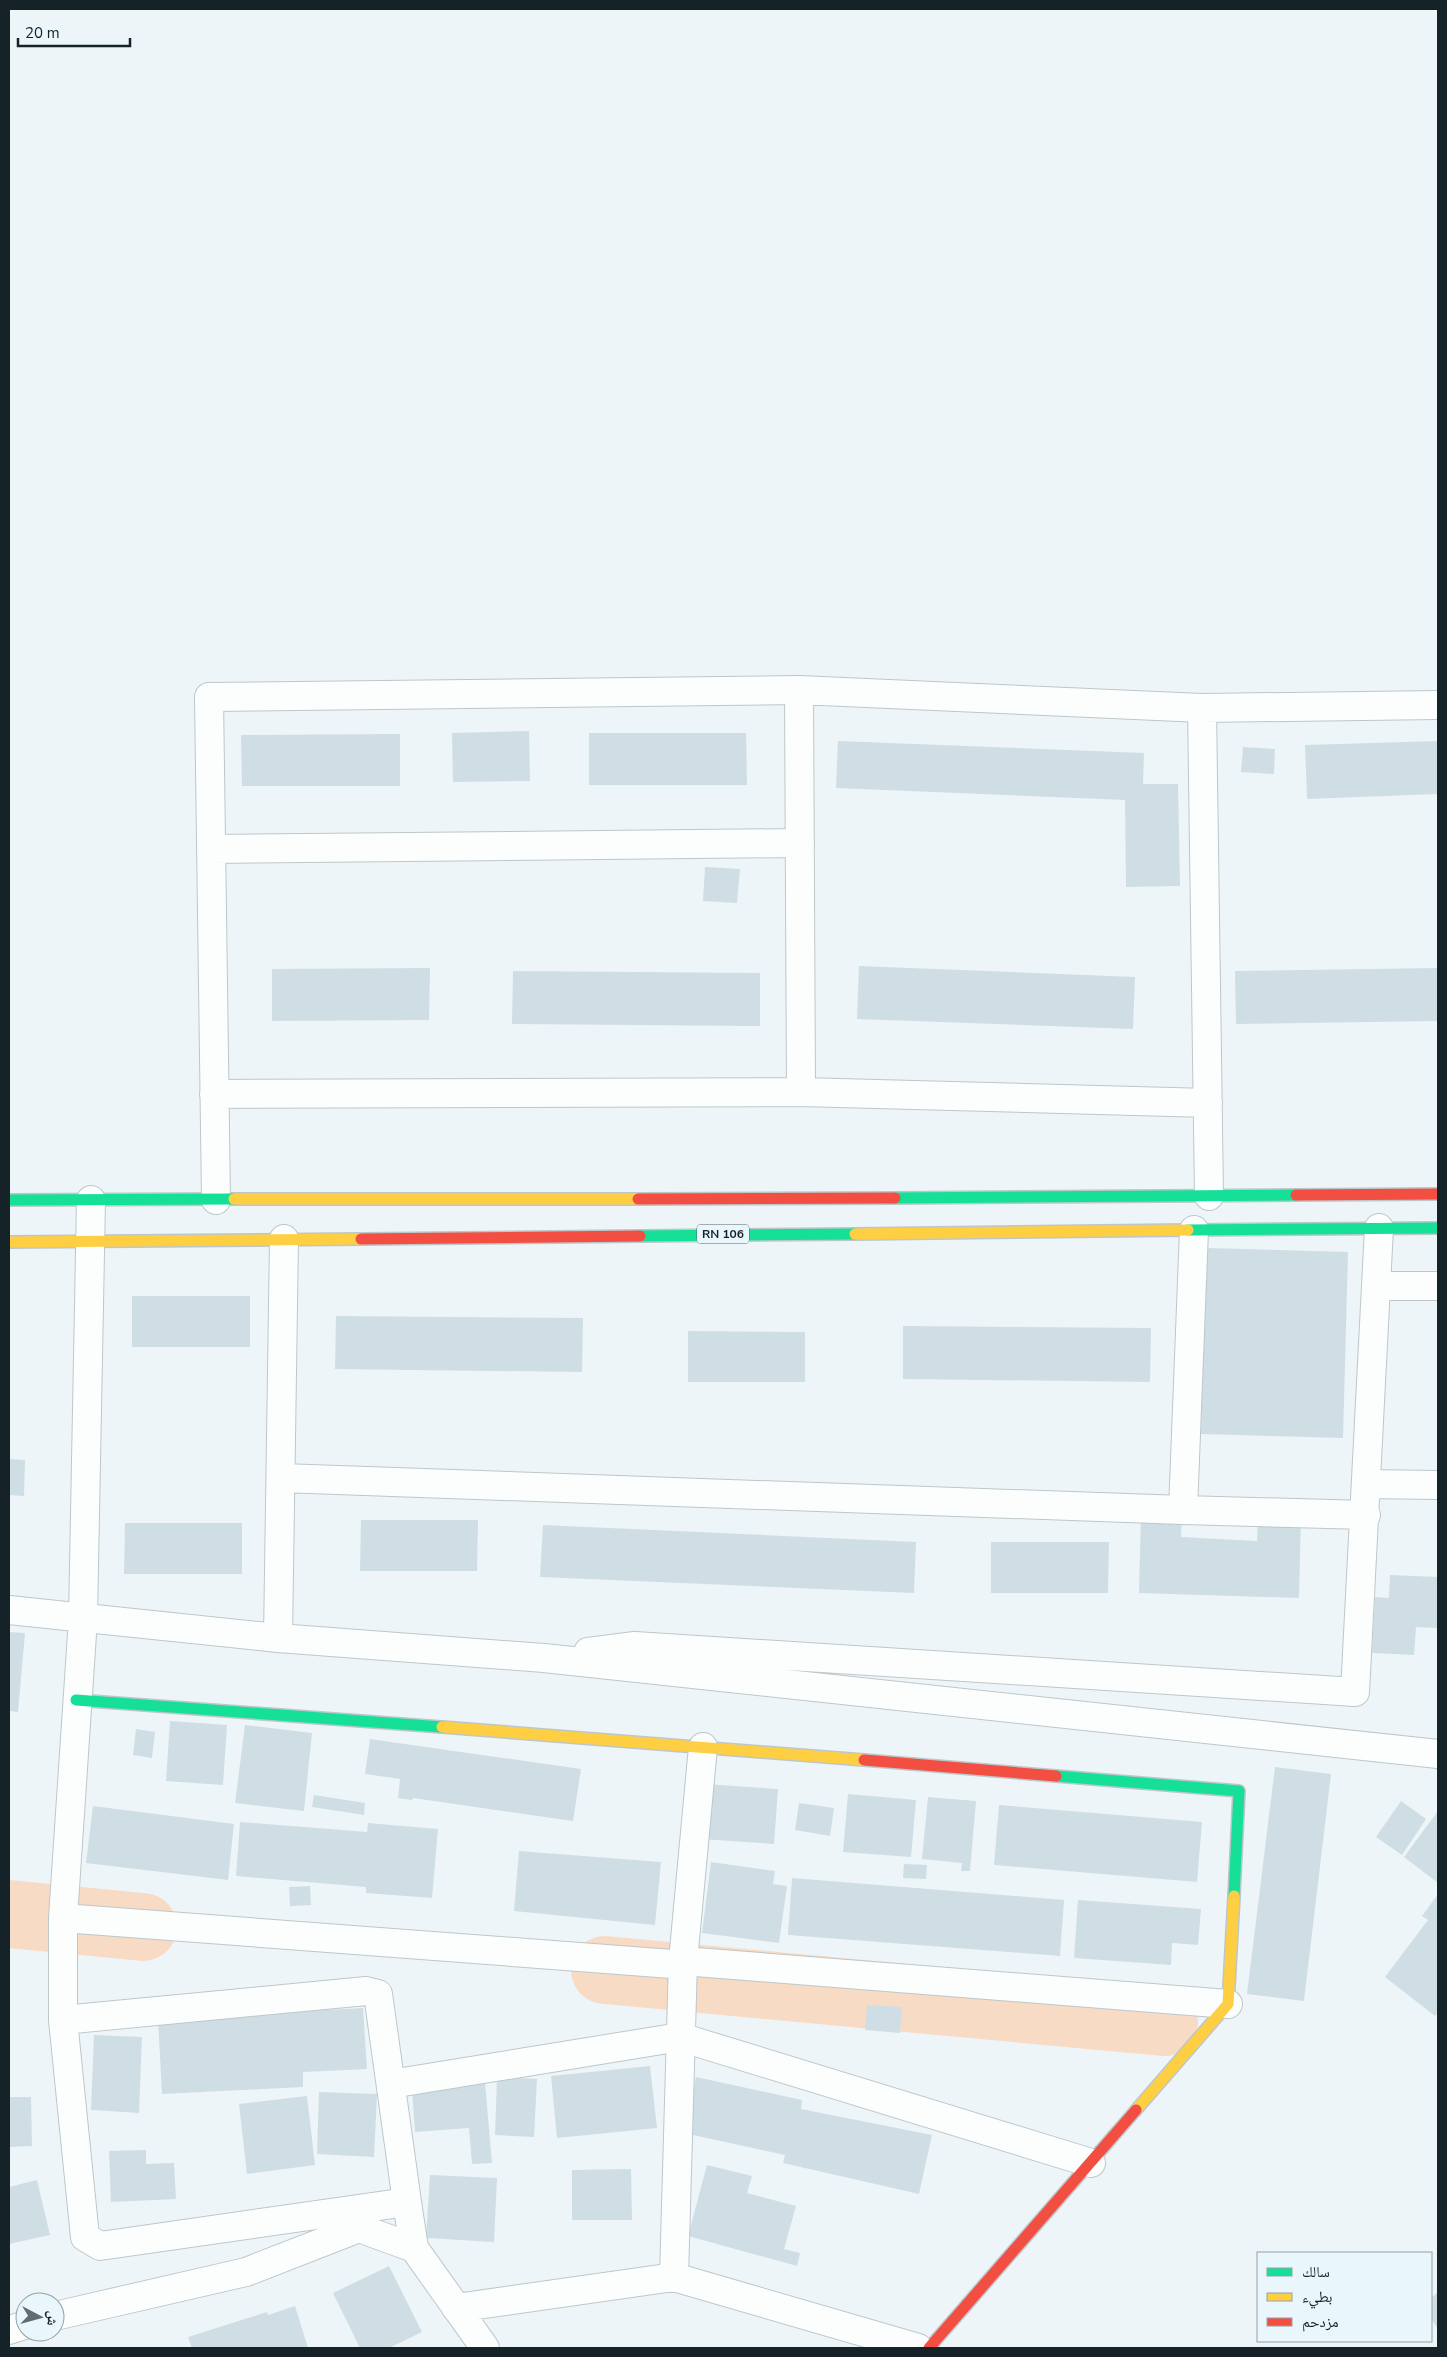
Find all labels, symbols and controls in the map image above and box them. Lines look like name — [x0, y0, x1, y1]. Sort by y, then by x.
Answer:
scale bar — [18, 15, 130, 47]
text: 20 m — [25, 23, 60, 43]
road number: RN 106 — [697, 1224, 749, 1244]
legend — [1257, 2252, 1432, 2342]
text: سالك — [1302, 2262, 1330, 2282]
text: بطيء — [1302, 2287, 1332, 2309]
north arrow — [15, 2292, 65, 2342]
text: ش — [42, 2310, 63, 2327]
text: مزدحم — [1302, 2312, 1339, 2332]

